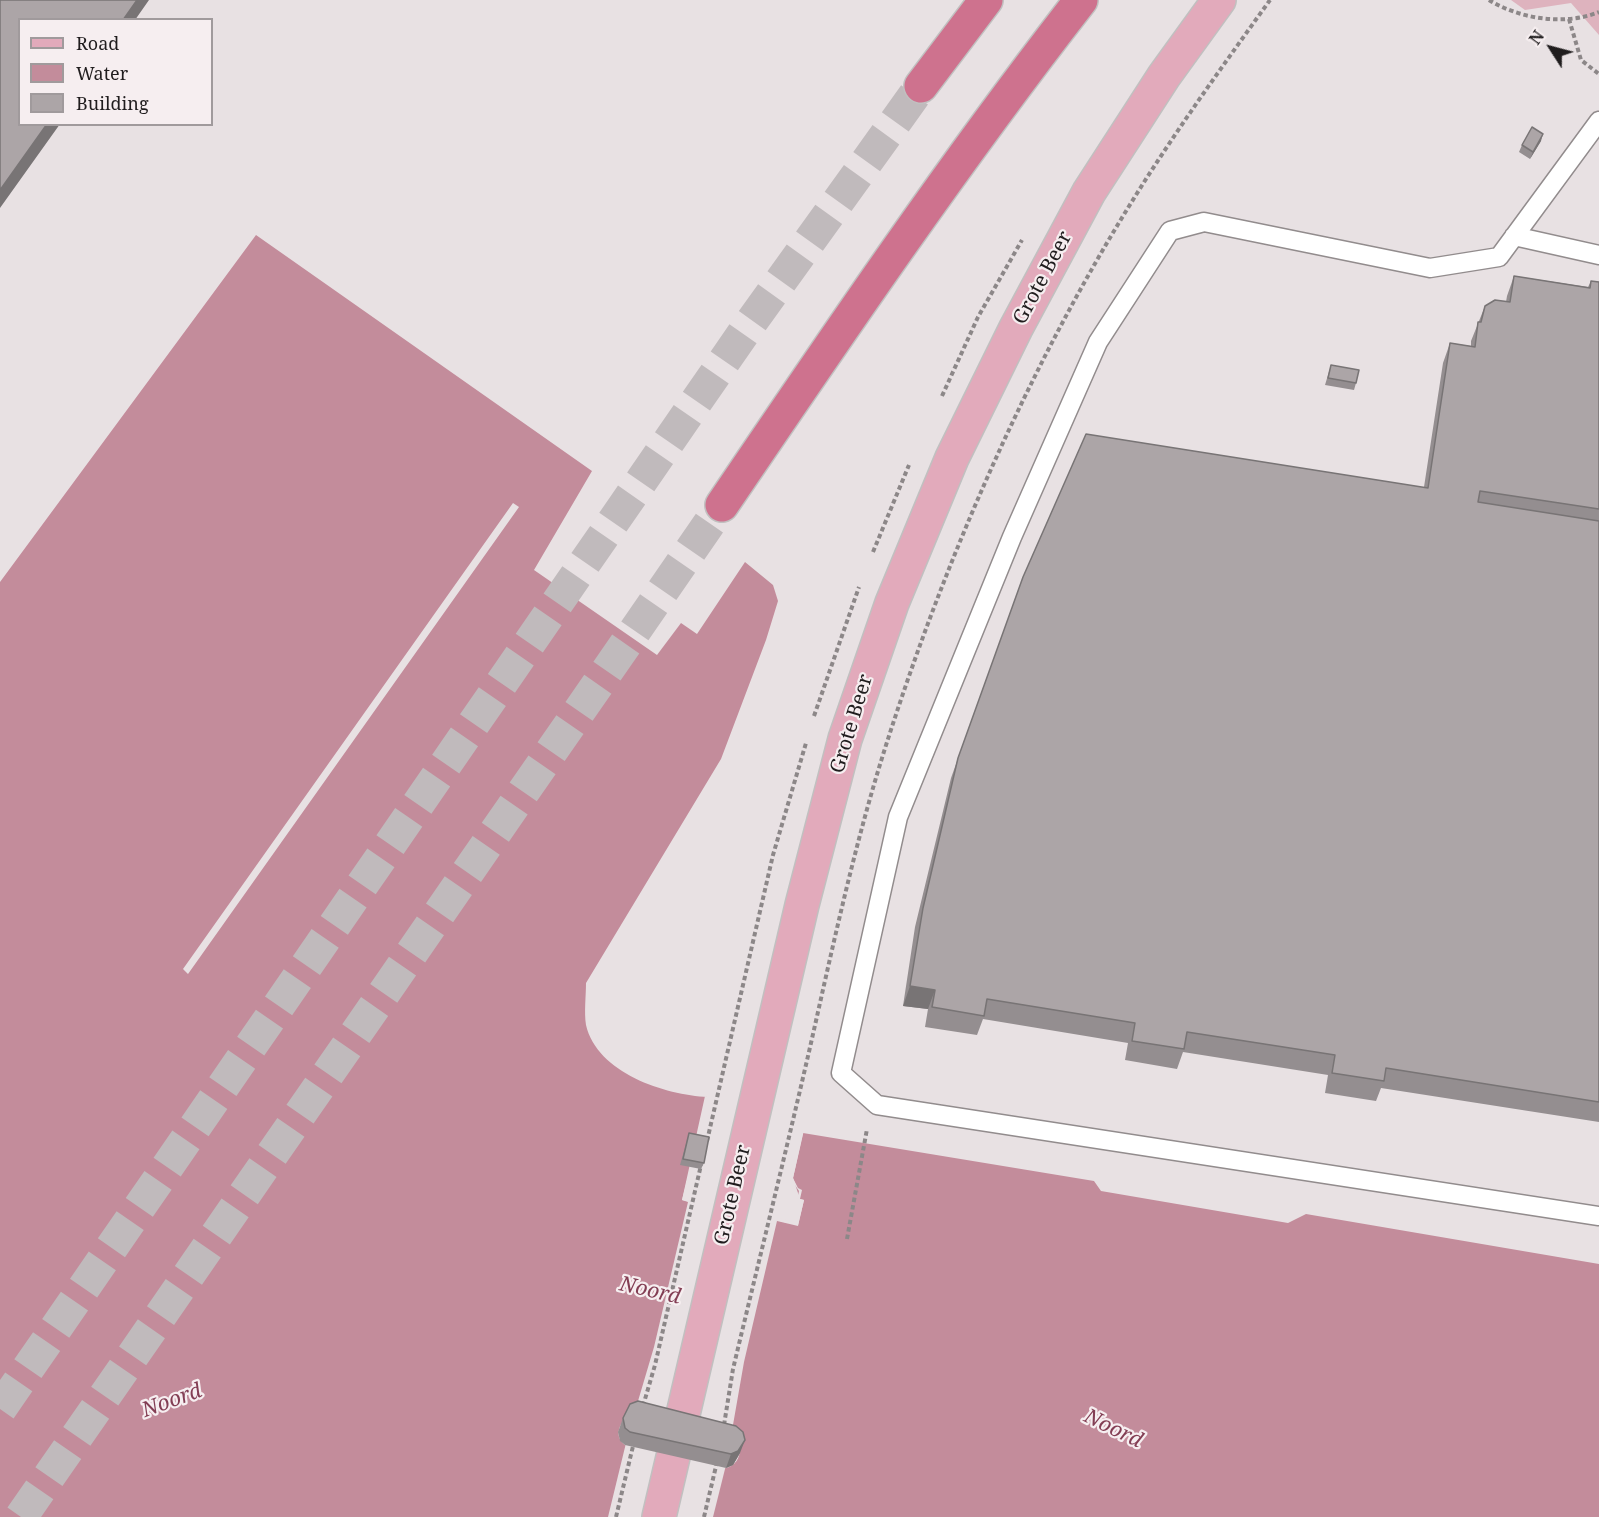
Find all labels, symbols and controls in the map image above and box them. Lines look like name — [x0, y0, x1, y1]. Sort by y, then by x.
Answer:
legend — [18, 18, 213, 126]
north arrow — [1521, 18, 1581, 78]
text: N — [1524, 26, 1549, 49]
text: Road — [76, 31, 119, 55]
text: Water — [76, 61, 128, 85]
text: Building — [76, 91, 149, 115]
street label: Grote Beer — [1008, 227, 1078, 329]
street label: Grote Beer — [826, 672, 878, 776]
street label: Grote Beer — [710, 1143, 756, 1247]
water label: Noord — [617, 1272, 683, 1310]
water label: Noord — [139, 1379, 205, 1423]
water label: Noord — [1080, 1404, 1146, 1454]

